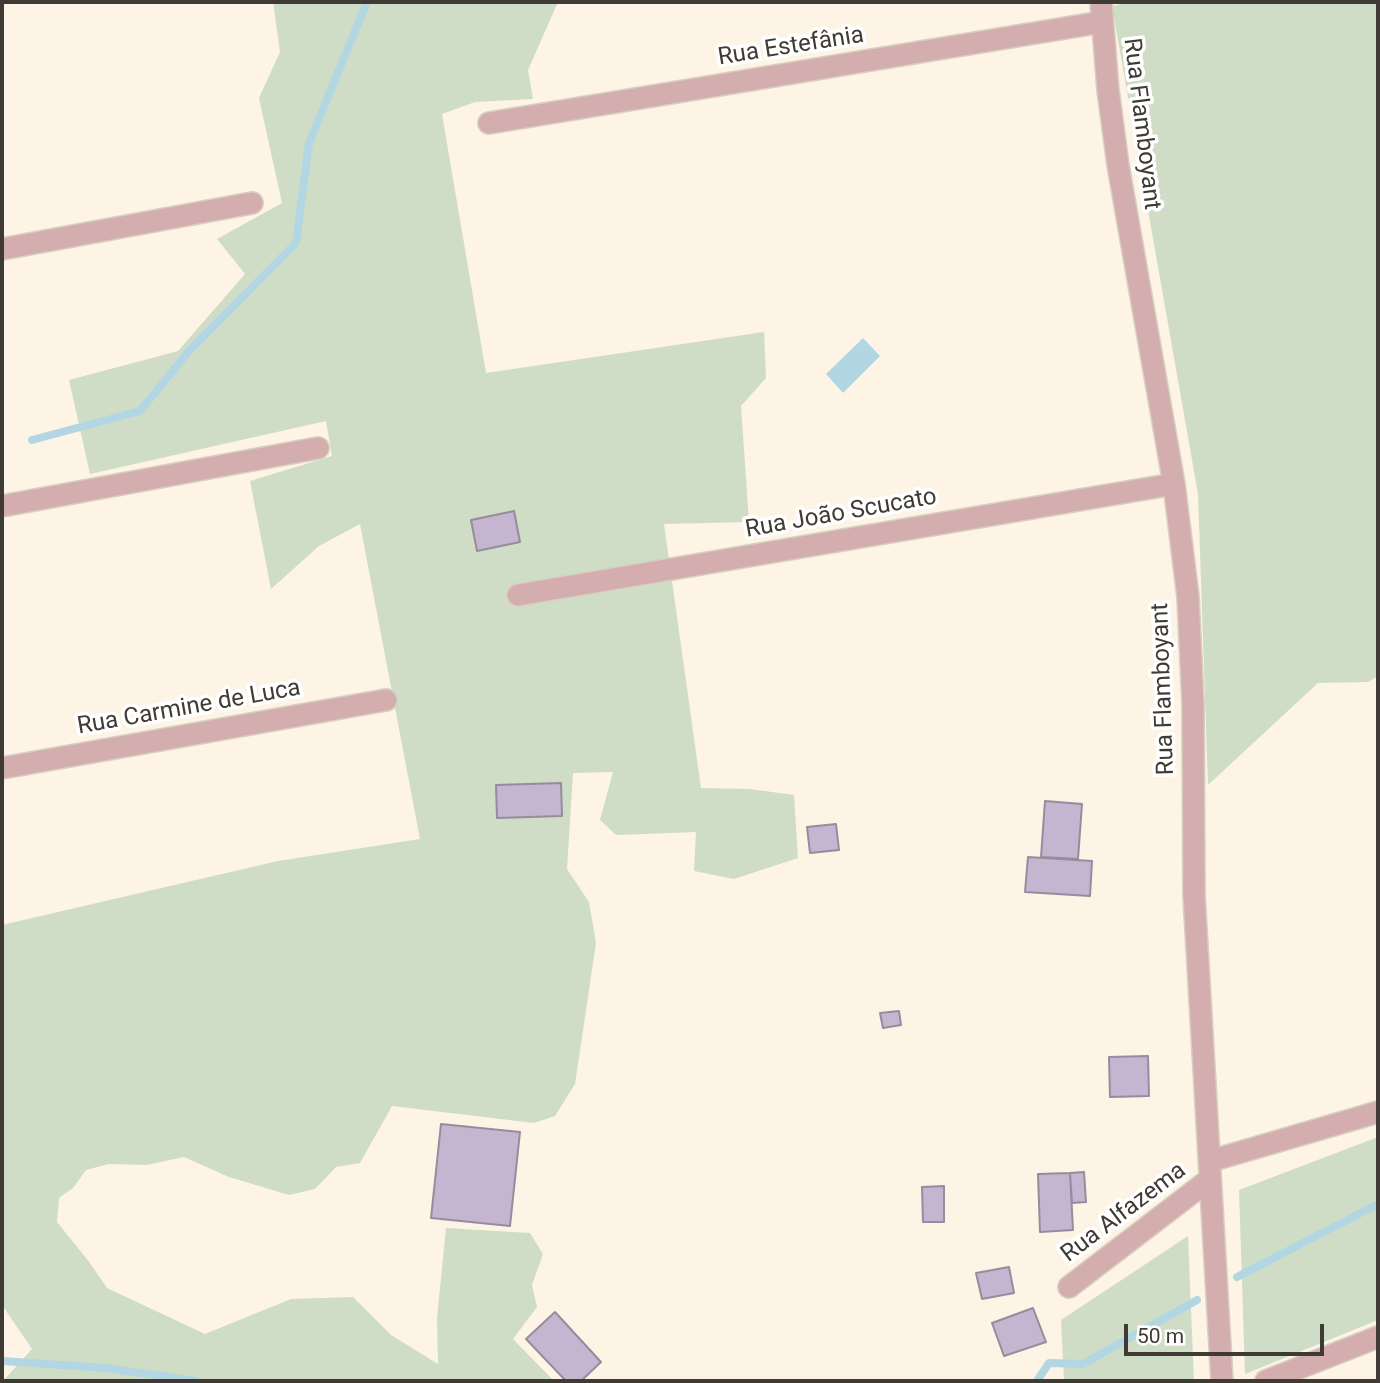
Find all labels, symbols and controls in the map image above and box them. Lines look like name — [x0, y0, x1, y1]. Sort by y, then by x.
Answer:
street label: Rua Estefânia — [716, 21, 866, 73]
street label: Rua Flamboyant — [1116, 37, 1166, 211]
street label: Rua João Scucato — [743, 483, 939, 545]
street label: Rua Flamboyant — [1147, 602, 1181, 776]
street label: Rua Carmine de Luca — [75, 674, 303, 742]
street label: Rua Alfazema — [1056, 1157, 1192, 1269]
scale bar — [1128, 1310, 1328, 1354]
text: 50 m — [1137, 1324, 1184, 1348]

